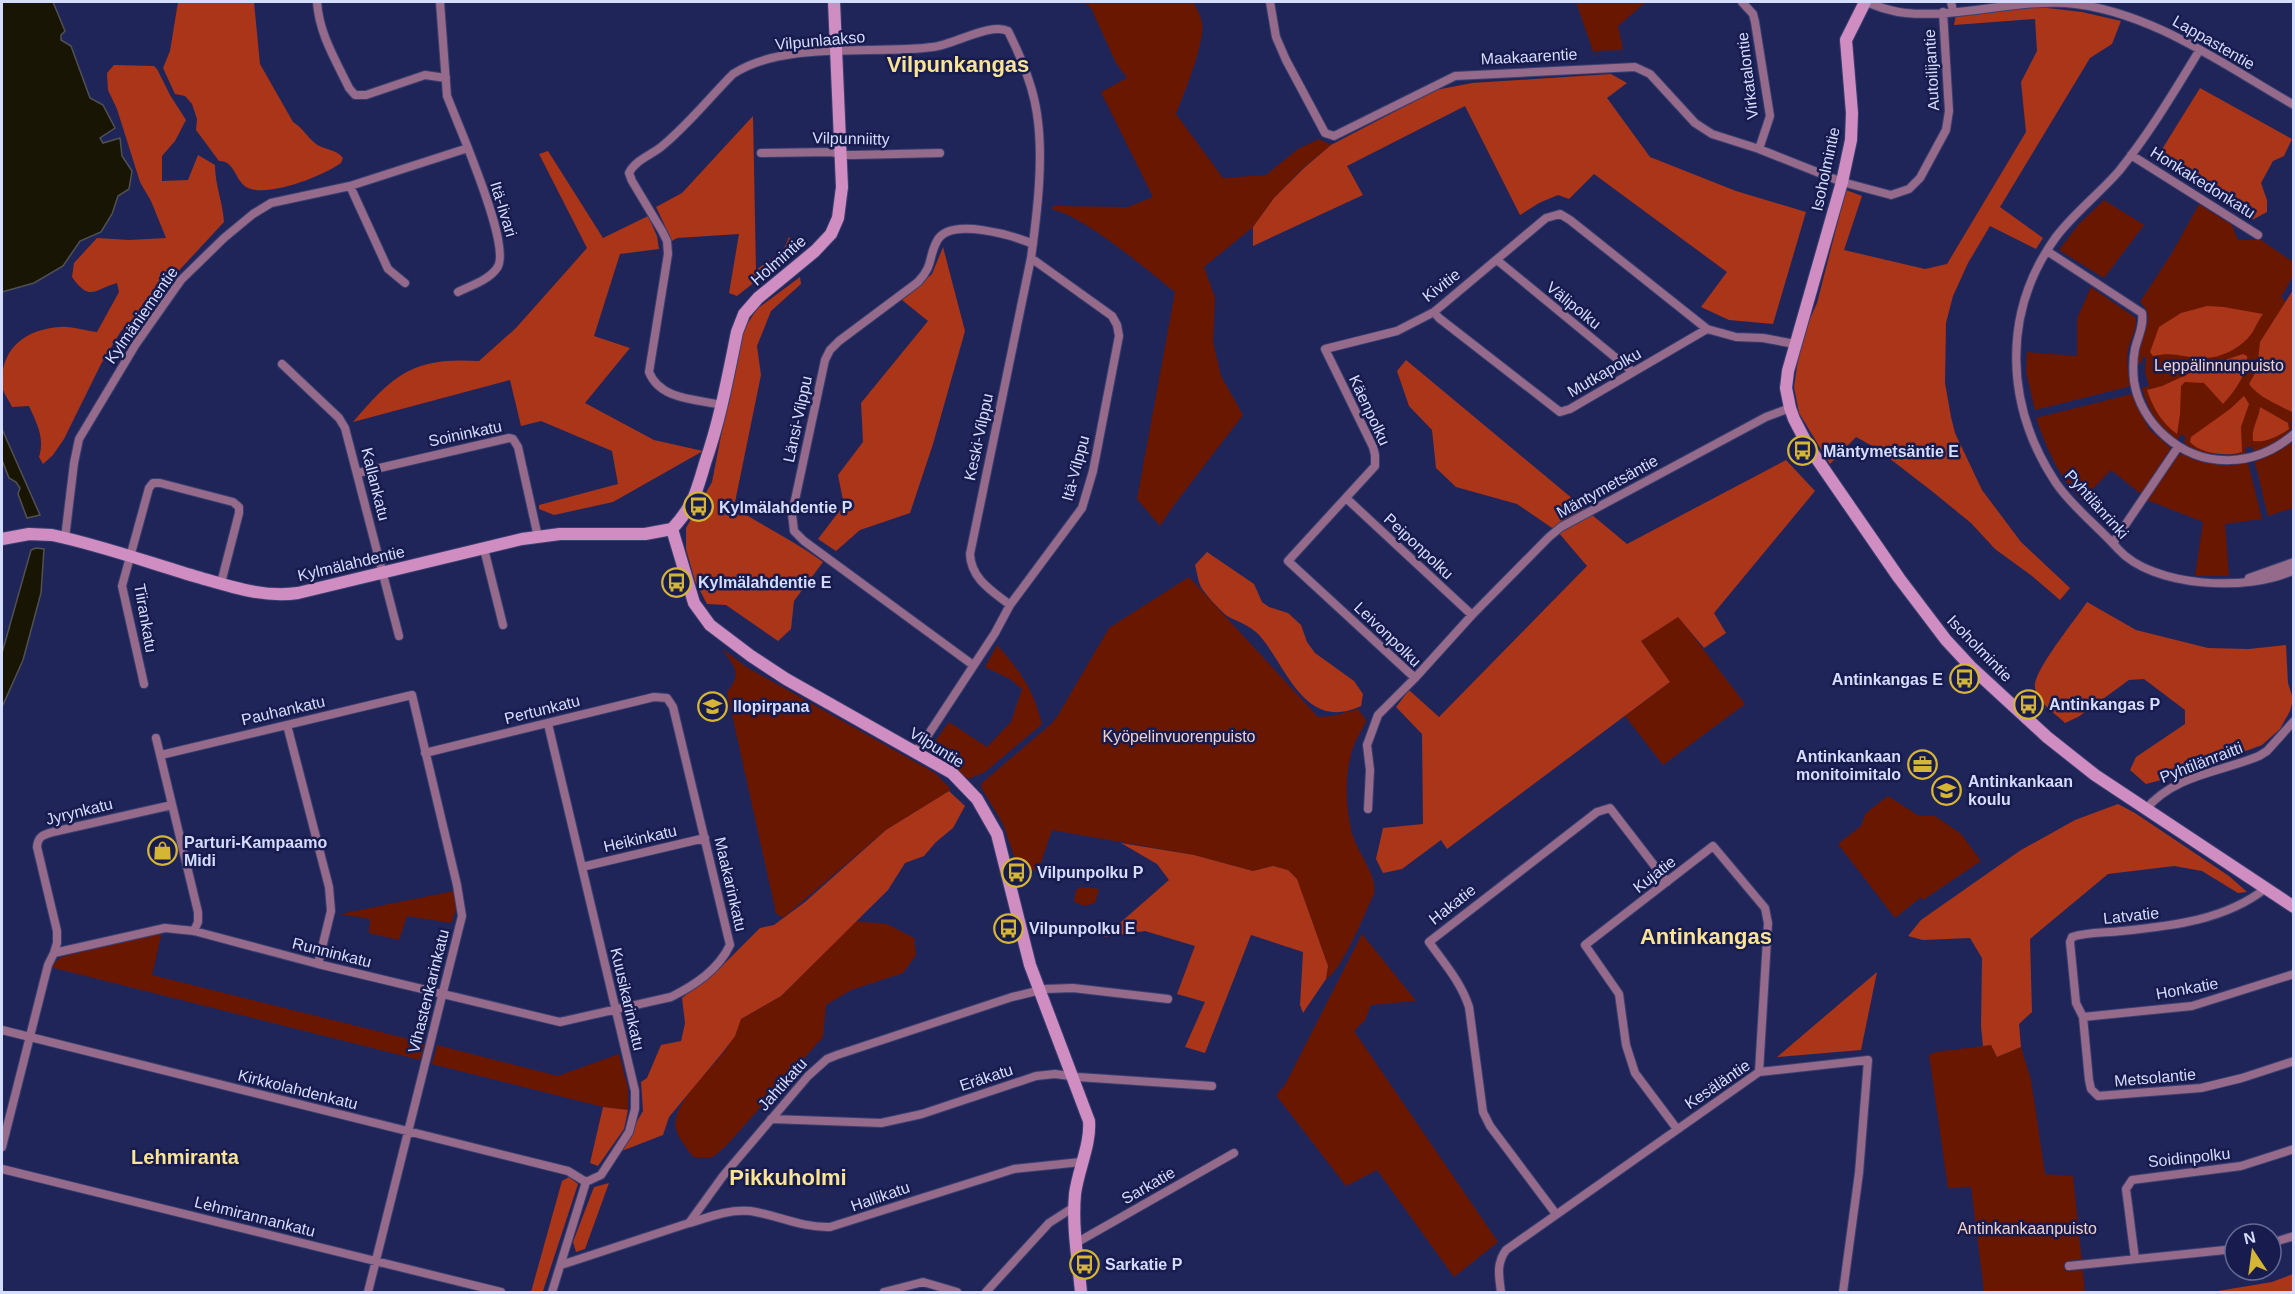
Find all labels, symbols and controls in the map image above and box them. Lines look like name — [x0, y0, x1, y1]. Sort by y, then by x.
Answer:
street label: Lappastentie — [2170, 12, 2258, 73]
street label: Vilpunlaakso — [774, 28, 866, 53]
street label: Autoilijantie — [1921, 29, 1942, 111]
street label: Virkatalontie — [1734, 31, 1761, 121]
street label: Maakaarentie — [1480, 45, 1578, 68]
district label: Vilpunkangas — [887, 52, 1029, 77]
street label: Isoholmintie — [1808, 125, 1843, 213]
street label: Vilpunniitty — [812, 129, 890, 148]
street label: Honkakedonkatu — [2147, 143, 2258, 221]
street label: Itä-Iivari — [487, 179, 520, 239]
street label: Holmintie — [748, 232, 809, 289]
street label: Kylmäniementie — [102, 264, 181, 367]
street label: Kivitie — [1419, 265, 1463, 305]
street label: Välipolku — [1543, 278, 1604, 332]
street label: Mutkapolku — [1565, 345, 1644, 400]
park label: Leppälinnunpuisto — [2154, 357, 2284, 374]
street label: Käenpolku — [1346, 372, 1393, 448]
street label: Länsi-Vilppu — [780, 374, 815, 464]
street label: Keski-Vilppu — [961, 392, 996, 482]
street label: Soininkatu — [427, 417, 503, 450]
street label: Itä-Vilppu — [1059, 433, 1092, 503]
bus stop icon: Mäntymetsäntie E — [1786, 435, 1818, 467]
place label: Mäntymetsäntie E — [1823, 443, 1959, 460]
street label: Kallankatu — [358, 446, 393, 522]
street label: Mäntymetsäntie — [1554, 452, 1661, 521]
street label: Pyhtilänrinki — [2061, 467, 2132, 542]
bus stop icon: Kylmälahdentie P — [682, 491, 714, 523]
place label: Kylmälahdentie P — [719, 499, 853, 516]
street label: Peiponpolku — [1381, 510, 1457, 583]
street label: Kylmälahdentie — [296, 543, 406, 584]
bus stop icon: Kylmälahdentie E — [661, 566, 693, 598]
place label: Kylmälahdentie E — [698, 574, 832, 591]
street label: Tiirankatu — [131, 582, 160, 654]
street label: Leivonpolku — [1351, 599, 1424, 670]
street label: Isoholmintie — [1944, 612, 2015, 685]
bus stop icon: Antinkangas E — [1948, 663, 1980, 695]
place label: Antinkangas E — [1832, 671, 1943, 688]
bus stop icon: Antinkangas P — [2012, 688, 2044, 720]
school or university icon: Ilopirpana — [696, 690, 728, 722]
street label: Pertunkatu — [503, 692, 582, 727]
street label: Pauhankatu — [240, 693, 327, 728]
place label: Antinkangas P — [2049, 696, 2160, 713]
place label: Ilopirpana — [733, 698, 810, 715]
street label: Vilpuntie — [906, 724, 967, 771]
park label: Kyöpelinvuorenpuisto — [1103, 728, 1256, 745]
street label: Pyhtilänraitti — [2157, 739, 2245, 786]
place label: Antinkankaan monitoimitalo — [1796, 748, 1901, 783]
office icon: Antinkankaan monitoimitalo — [1906, 749, 1938, 781]
place label: Antinkankaan koulu — [1968, 773, 2073, 808]
school or university icon: Antinkankaan koulu — [1931, 774, 1963, 806]
street label: Jyrynkatu — [44, 795, 114, 828]
street label: Heikinkatu — [602, 822, 678, 855]
place label: Parturi-Kampaamo Midi — [184, 834, 327, 869]
shop icon: Parturi-Kampaamo Midi — [147, 835, 179, 867]
street label: Maakarinkatu — [711, 835, 750, 933]
street label: Kujatie — [1630, 853, 1679, 896]
bus stop icon: Vilpunpolku P — [1000, 856, 1032, 888]
place label: Vilpunpolku P — [1037, 864, 1144, 881]
street label: Hakatie — [1426, 881, 1479, 928]
street label: Latvatie — [2102, 904, 2160, 927]
bus stop icon: Vilpunpolku E — [992, 912, 1024, 944]
place label: Vilpunpolku E — [1029, 920, 1136, 937]
district label: Antinkangas — [1640, 924, 1772, 949]
street label: Vihastenkarinkatu — [405, 927, 452, 1055]
street label: Runninkatu — [291, 934, 373, 971]
street label: Kuusikarinkatu — [607, 946, 648, 1052]
street label: Honkatie — [2155, 975, 2220, 1002]
street label: Jahtikatu — [755, 1055, 810, 1114]
street label: Kesäläntie — [1682, 1056, 1753, 1112]
street label: Eräkatu — [957, 1061, 1015, 1094]
street label: Metsolantie — [2114, 1065, 2197, 1090]
street label: Kirkkolahdenkatu — [236, 1066, 359, 1113]
street label: Soidinpolku — [2147, 1145, 2231, 1170]
district label: Lehmiranta — [131, 1146, 240, 1168]
street label: Sarkatie — [1119, 1163, 1178, 1207]
district label: Pikkuholmi — [729, 1165, 847, 1190]
street label: Hallikatu — [848, 1178, 912, 1214]
street label: Lehmirannankatu — [193, 1193, 317, 1240]
park label: Antinkankaanpuisto — [1957, 1220, 2097, 1237]
north arrow — [2223, 1222, 2283, 1282]
text: N — [2242, 1228, 2257, 1247]
bus stop icon: Sarkatie P — [1068, 1248, 1100, 1280]
place label: Sarkatie P — [1105, 1256, 1183, 1273]

